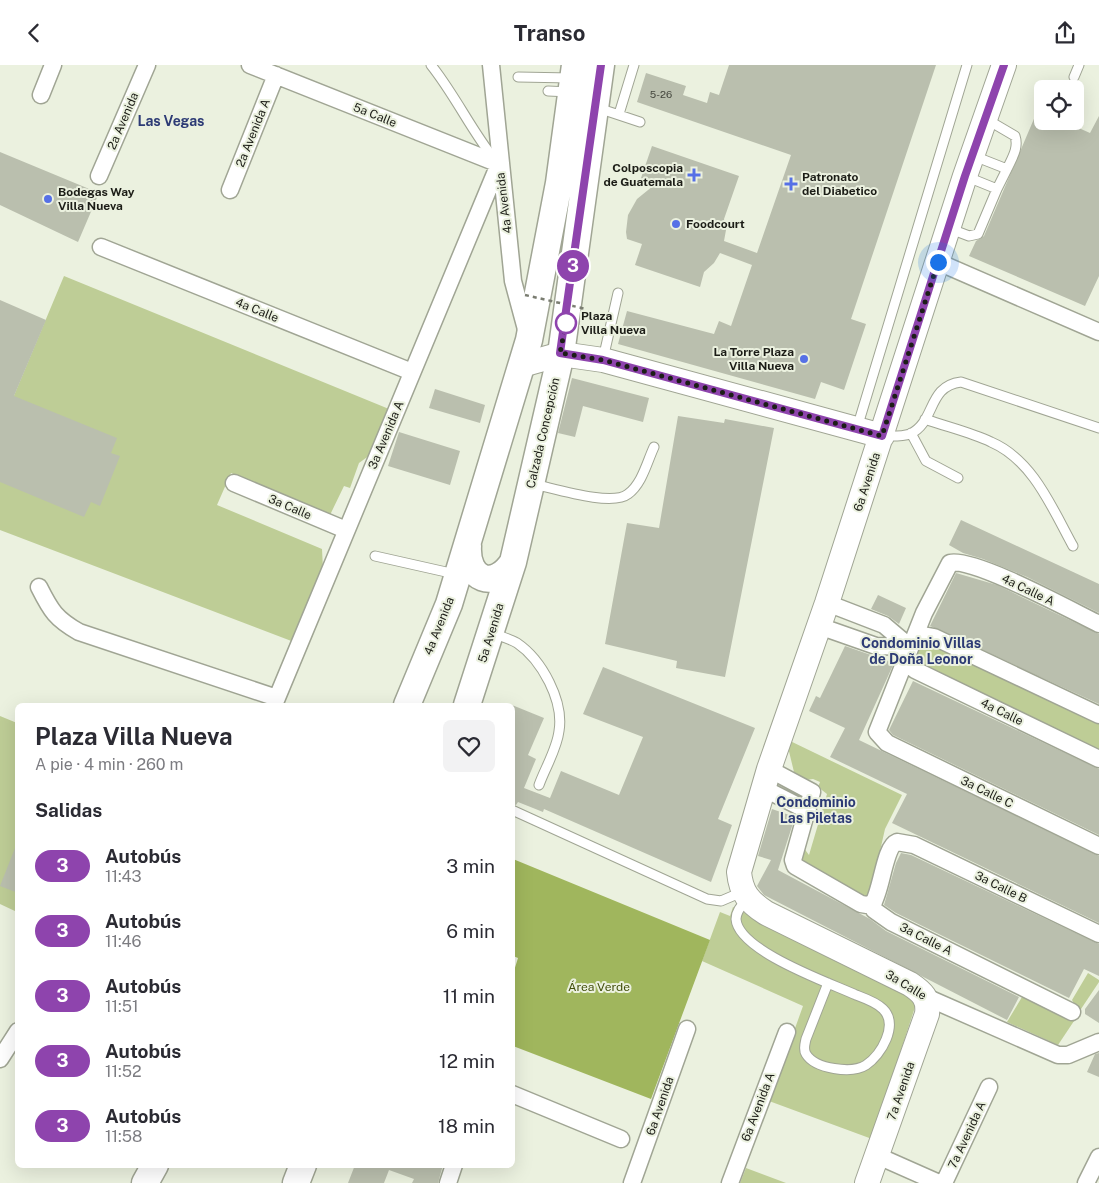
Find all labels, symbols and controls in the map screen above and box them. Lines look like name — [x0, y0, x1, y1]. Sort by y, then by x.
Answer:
icon: back — [20, 19, 48, 47]
icon: share — [1051, 19, 1079, 47]
text: Transo — [514, 20, 585, 46]
map controls — [1034, 80, 1084, 130]
button: locate — [1034, 80, 1084, 130]
house number: 5-26 — [650, 88, 672, 100]
street label: 2a Avenida — [105, 90, 141, 152]
street label: 2a Avenida A — [233, 96, 273, 169]
street label: 5a Calle — [351, 100, 399, 130]
district label: Las Vegas — [138, 113, 204, 129]
place label: Colposcopia de Guatemala — [603, 161, 683, 189]
marker: Colposcopia de Guatemala — [687, 168, 701, 182]
place label: Patronato del Diabetico — [802, 170, 877, 198]
street label: 4a Avenida — [493, 172, 515, 234]
marker: Patronato del Diabetico — [784, 177, 798, 191]
place label: Bodegas Way Villa Nueva — [58, 185, 135, 213]
marker: Bodegas Way Villa Nueva — [42, 193, 54, 205]
place label: Foodcourt — [686, 217, 745, 231]
marker: Foodcourt — [670, 218, 682, 230]
line badge: 3 — [557, 250, 589, 282]
your location — [926, 250, 951, 275]
text: 3 — [567, 255, 579, 276]
street label: 4a Calle — [233, 295, 281, 325]
place label: Plaza Villa Nueva — [581, 309, 646, 337]
marker: Plaza Villa Nueva — [555, 312, 577, 334]
place label: La Torre Plaza Villa Nueva — [713, 345, 794, 373]
marker: La Torre Plaza Villa Nueva — [798, 353, 810, 365]
street label: Calzada Concepción — [523, 376, 563, 490]
street label: 3a Avenida A — [365, 398, 407, 471]
street label: 6a Avenida — [851, 451, 883, 513]
street label: 3a Calle — [266, 492, 314, 522]
street label: 4a Calle A — [999, 571, 1057, 609]
street label: 4a Avenida — [421, 595, 457, 657]
street label: 5a Avenida — [475, 602, 507, 664]
district label: Condominio Villas de Doña Leonor — [861, 635, 981, 667]
street label: 4a Calle — [978, 696, 1026, 728]
button: heart — [443, 720, 495, 772]
text: Plaza Villa Nueva — [35, 722, 233, 750]
text: A pie · 4 min · 260 m — [35, 755, 183, 774]
street label: 3a Calle C — [958, 773, 1016, 811]
district label: Condominio Las Piletas — [776, 794, 856, 826]
text: Salidas — [35, 799, 102, 821]
text: Autobús — [105, 845, 181, 867]
text: 3 — [57, 855, 68, 876]
text: 3 min — [446, 855, 495, 877]
text: 11:43 — [105, 867, 142, 886]
street label: 3a Calle B — [973, 868, 1029, 906]
text: Autobús — [105, 910, 181, 932]
text: 3 — [57, 920, 68, 941]
text: 6 min — [446, 920, 495, 942]
street label: 3a Calle A — [897, 920, 955, 958]
text: 11:46 — [105, 932, 142, 951]
street label: 3a Calle — [883, 967, 929, 1003]
text: Autobús — [105, 975, 181, 997]
park label: Área Verde — [568, 980, 630, 994]
text: 3 — [57, 985, 68, 1006]
text: 11 min — [443, 985, 495, 1007]
text: 11:51 — [105, 997, 138, 1016]
text: Autobús — [105, 1040, 181, 1062]
text: 3 — [57, 1050, 68, 1071]
text: 12 min — [439, 1050, 495, 1072]
street label: 7a Avenida — [884, 1060, 918, 1122]
text: 11:52 — [105, 1062, 141, 1081]
street label: 6a Avenida A — [738, 1070, 778, 1143]
street label: 6a Avenida — [643, 1075, 677, 1137]
street label: 7a Avenida A — [945, 1099, 989, 1171]
text: Autobús — [105, 1105, 181, 1127]
text: 3 — [57, 1115, 68, 1136]
text: 18 min — [438, 1115, 495, 1137]
text: 11:58 — [105, 1127, 142, 1146]

